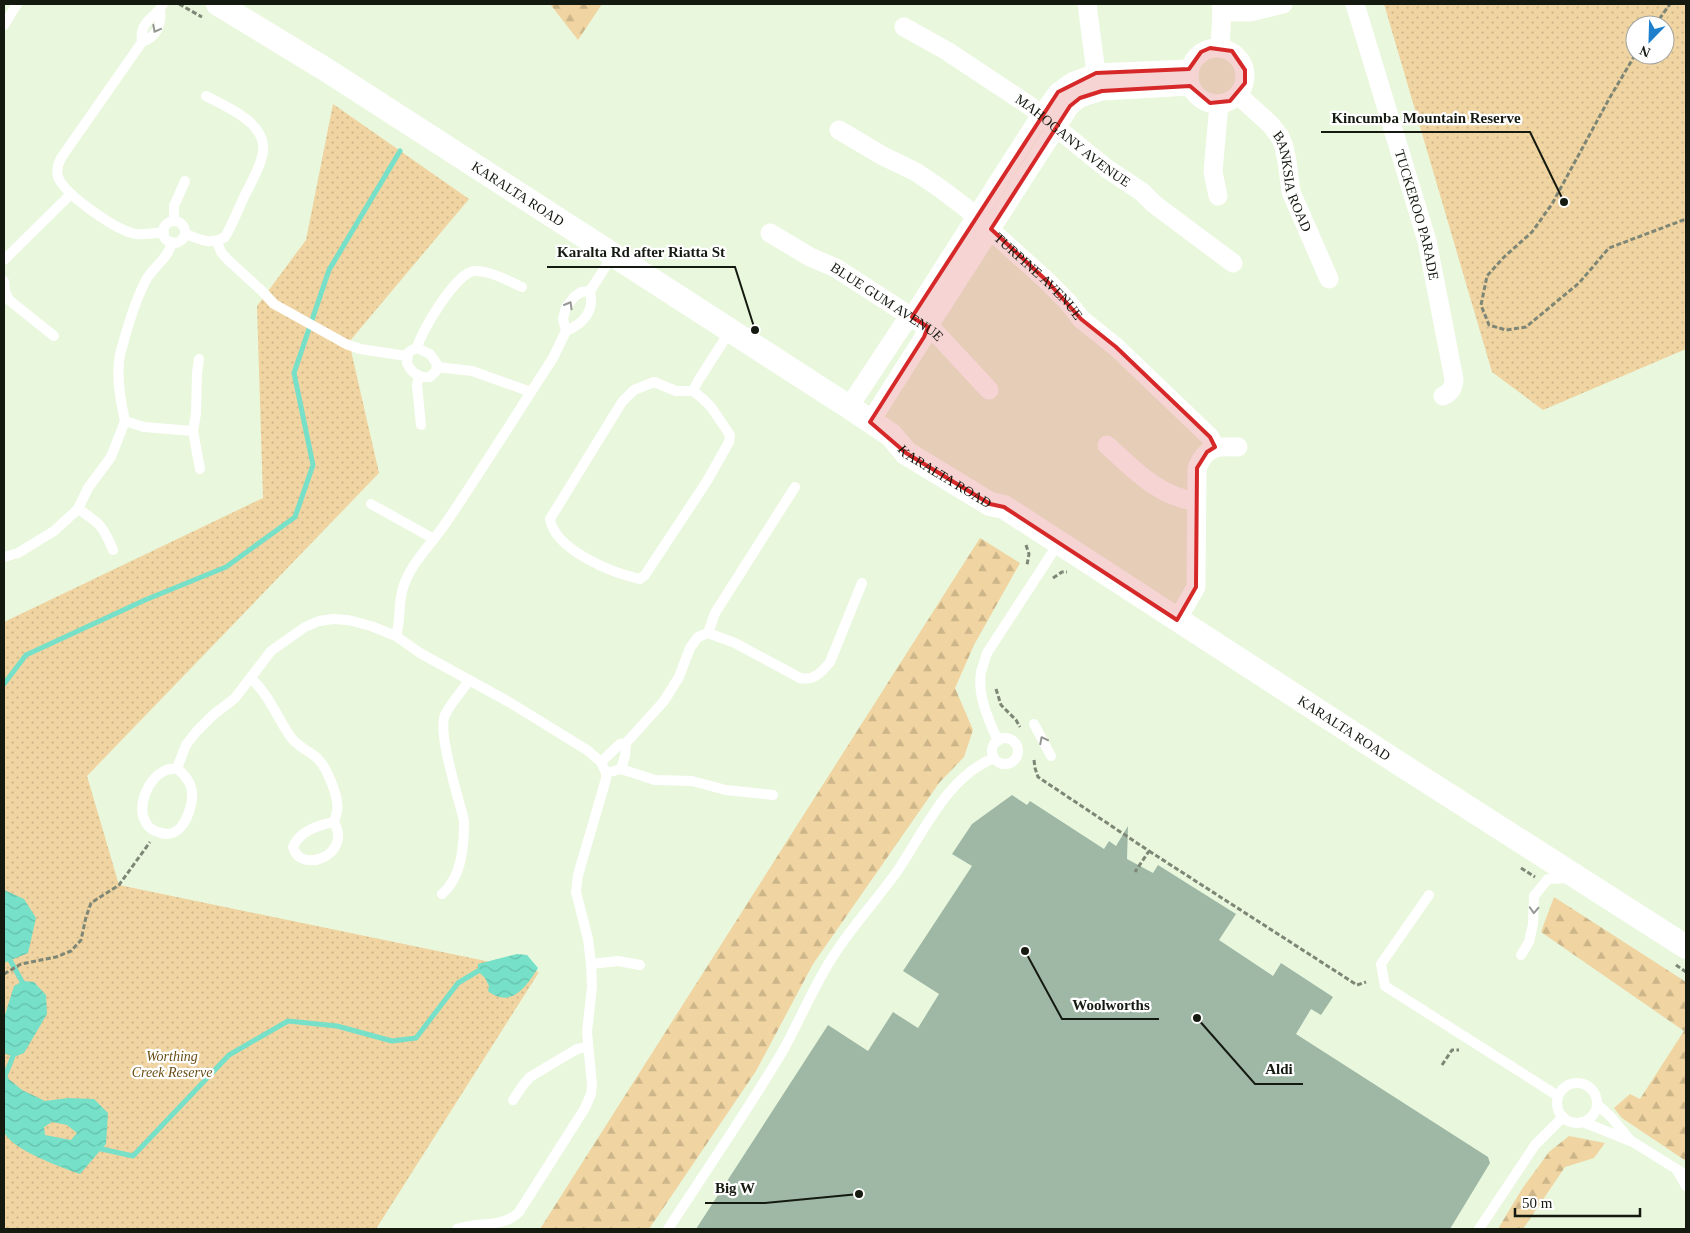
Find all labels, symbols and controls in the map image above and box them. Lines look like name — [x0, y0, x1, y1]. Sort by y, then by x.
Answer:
north arrow — [1625, 15, 1675, 65]
one-way arrow — [152, 24, 162, 33]
text: N — [1638, 43, 1653, 60]
street label: MAHOGANY AVENUE — [1013, 91, 1133, 190]
callout: Kincumba Mountain Reserve — [1321, 102, 1530, 132]
text: Kincumba Mountain Reserve — [1331, 110, 1521, 126]
street label: BANKSIA ROAD — [1270, 128, 1315, 234]
street label: TUCKEROO PARADE — [1392, 148, 1442, 281]
street label: KARALTA ROAD — [469, 158, 567, 229]
street label: TURPINE AVENUE — [991, 230, 1086, 322]
callout: Karalta Rd after Riatta St — [547, 237, 735, 267]
text: Karalta Rd after Riatta St — [557, 244, 725, 260]
street label: BLUE GUM AVENUE — [828, 259, 947, 344]
one-way arrow — [563, 302, 573, 311]
street label: KARALTA ROAD — [895, 442, 994, 511]
street label: KARALTA ROAD — [1295, 692, 1393, 763]
one-way arrow — [1039, 736, 1049, 745]
one-way arrow — [1528, 906, 1539, 914]
callout: Woolworths — [1062, 989, 1159, 1019]
text: Woolworths — [1072, 997, 1150, 1013]
park label: Worthing Creek Reserve — [132, 1049, 212, 1080]
callout: Aldi — [1255, 1054, 1303, 1084]
text: Aldi — [1265, 1061, 1293, 1077]
callout: Big W — [705, 1173, 765, 1203]
text: Big W — [715, 1180, 755, 1196]
scale bar — [1515, 1186, 1640, 1218]
text: 50 m — [1522, 1195, 1553, 1211]

